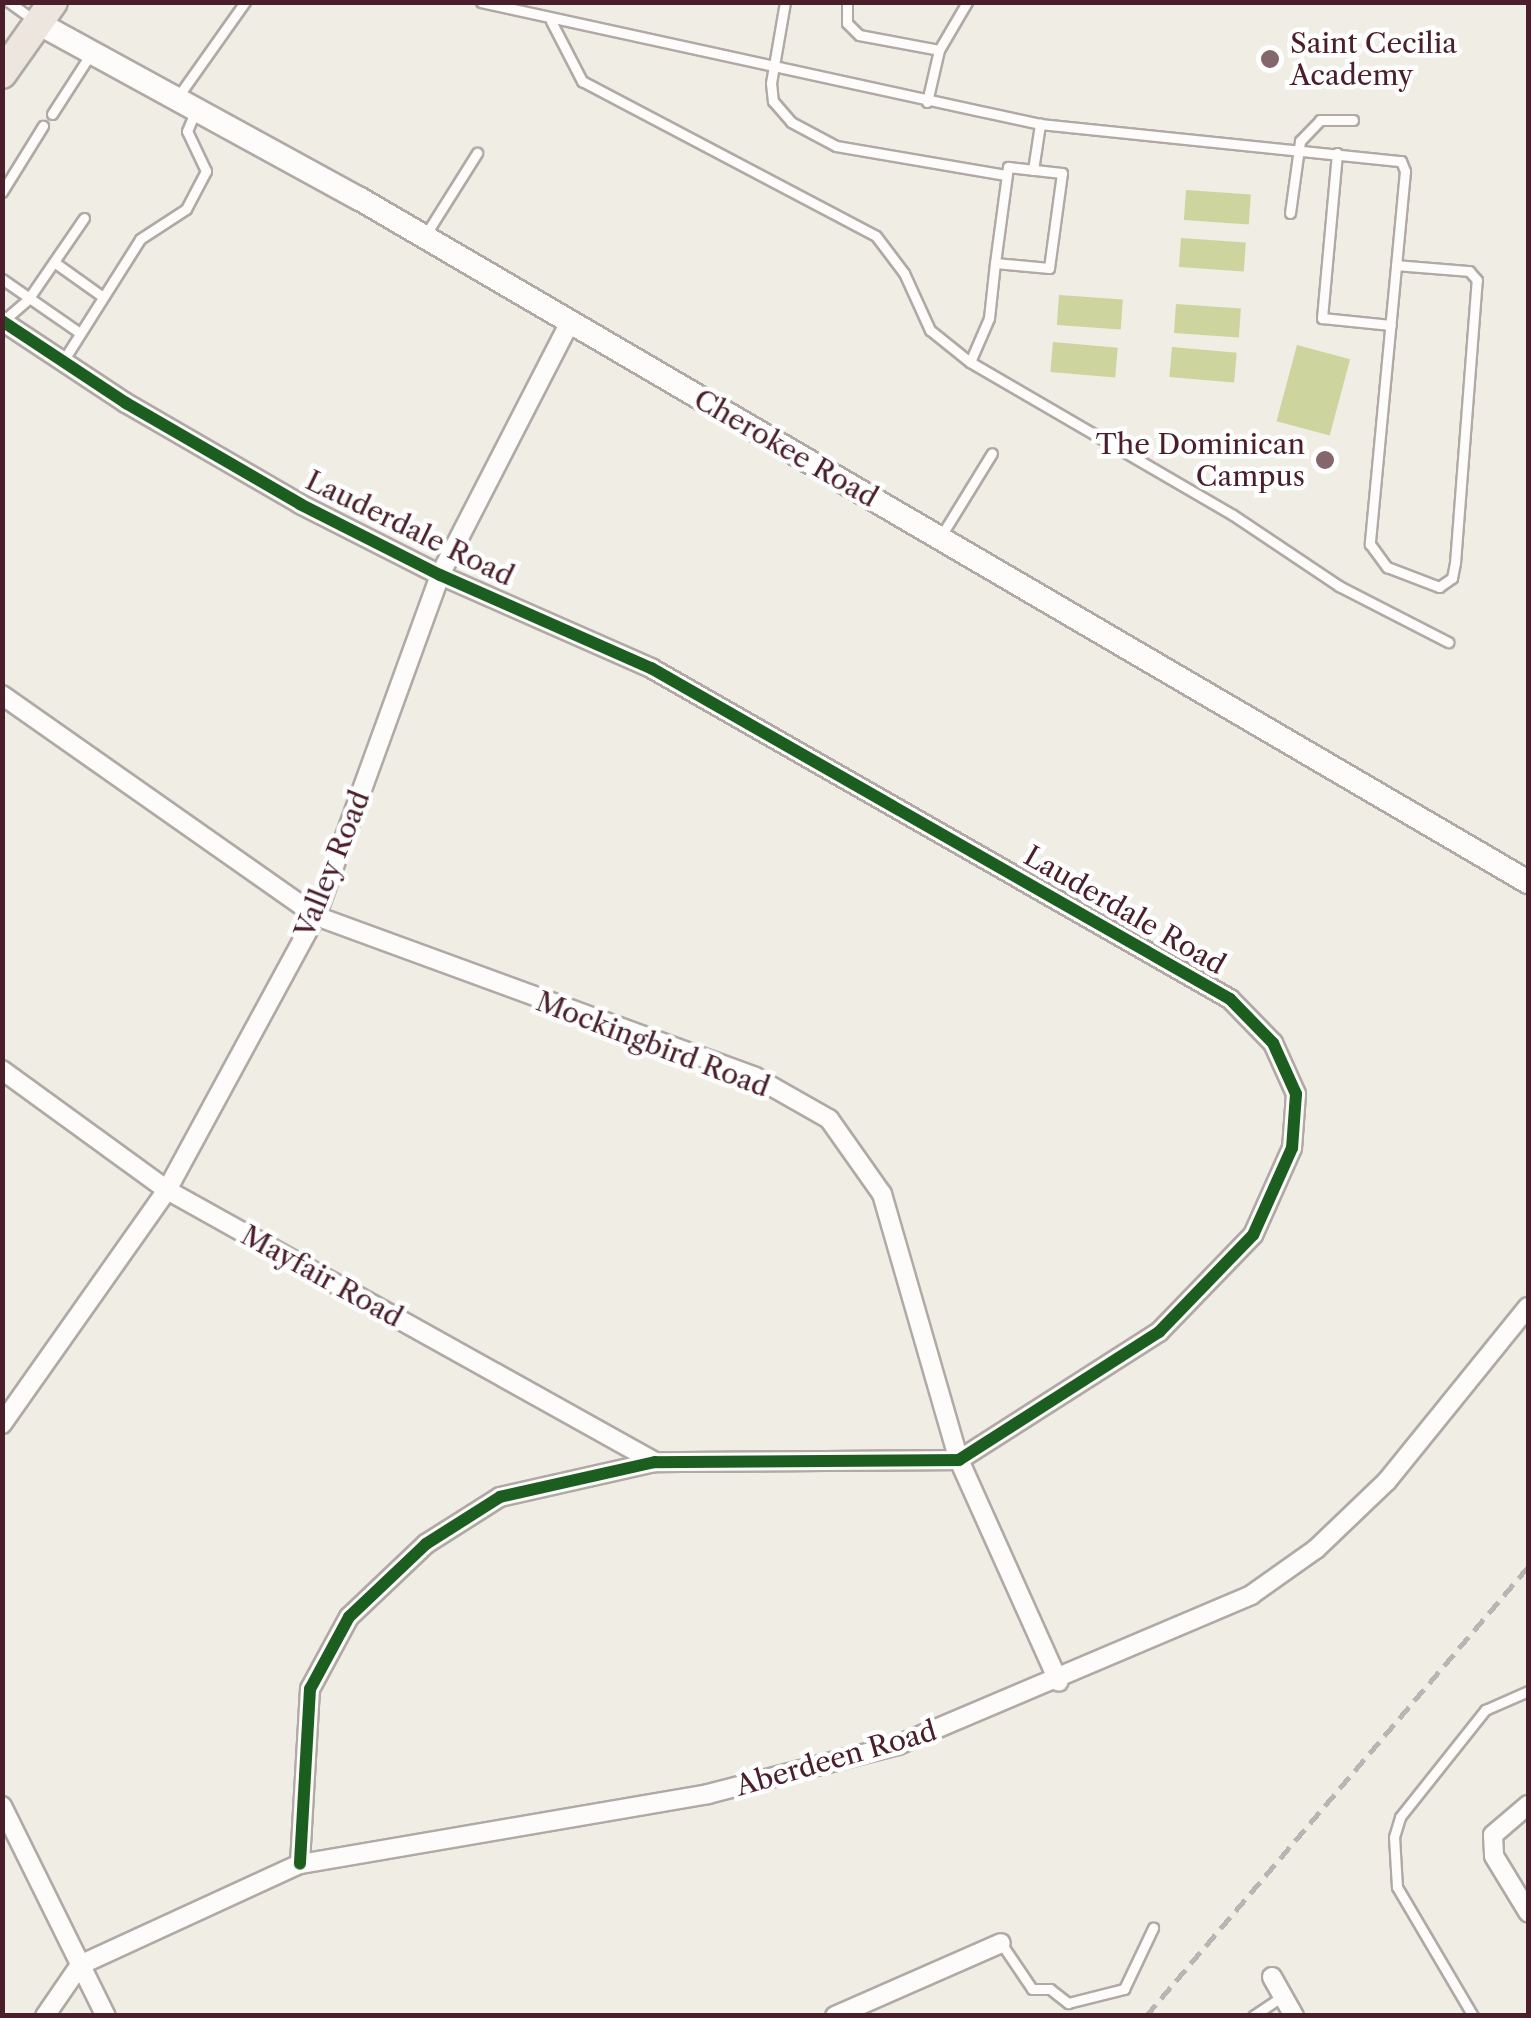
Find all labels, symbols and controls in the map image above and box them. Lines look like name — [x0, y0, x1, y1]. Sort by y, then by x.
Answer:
place label: Saint Cecilia Academy — [1290, 26, 1457, 92]
marker: Saint Cecilia Academy — [1259, 48, 1281, 70]
street label: Cherokee Road — [688, 382, 884, 514]
place label: The Dominican Campus — [1096, 427, 1305, 493]
marker: The Dominican Campus — [1314, 449, 1336, 471]
street label: Lauderdale Road — [301, 463, 519, 593]
street label: Valley Road — [287, 785, 377, 943]
street label: Lauderdale Road — [1018, 839, 1232, 981]
street label: Mockingbird Road — [532, 984, 774, 1104]
street label: Mayfair Road — [235, 1218, 409, 1334]
street label: Aberdeen Road — [732, 1713, 940, 1803]

